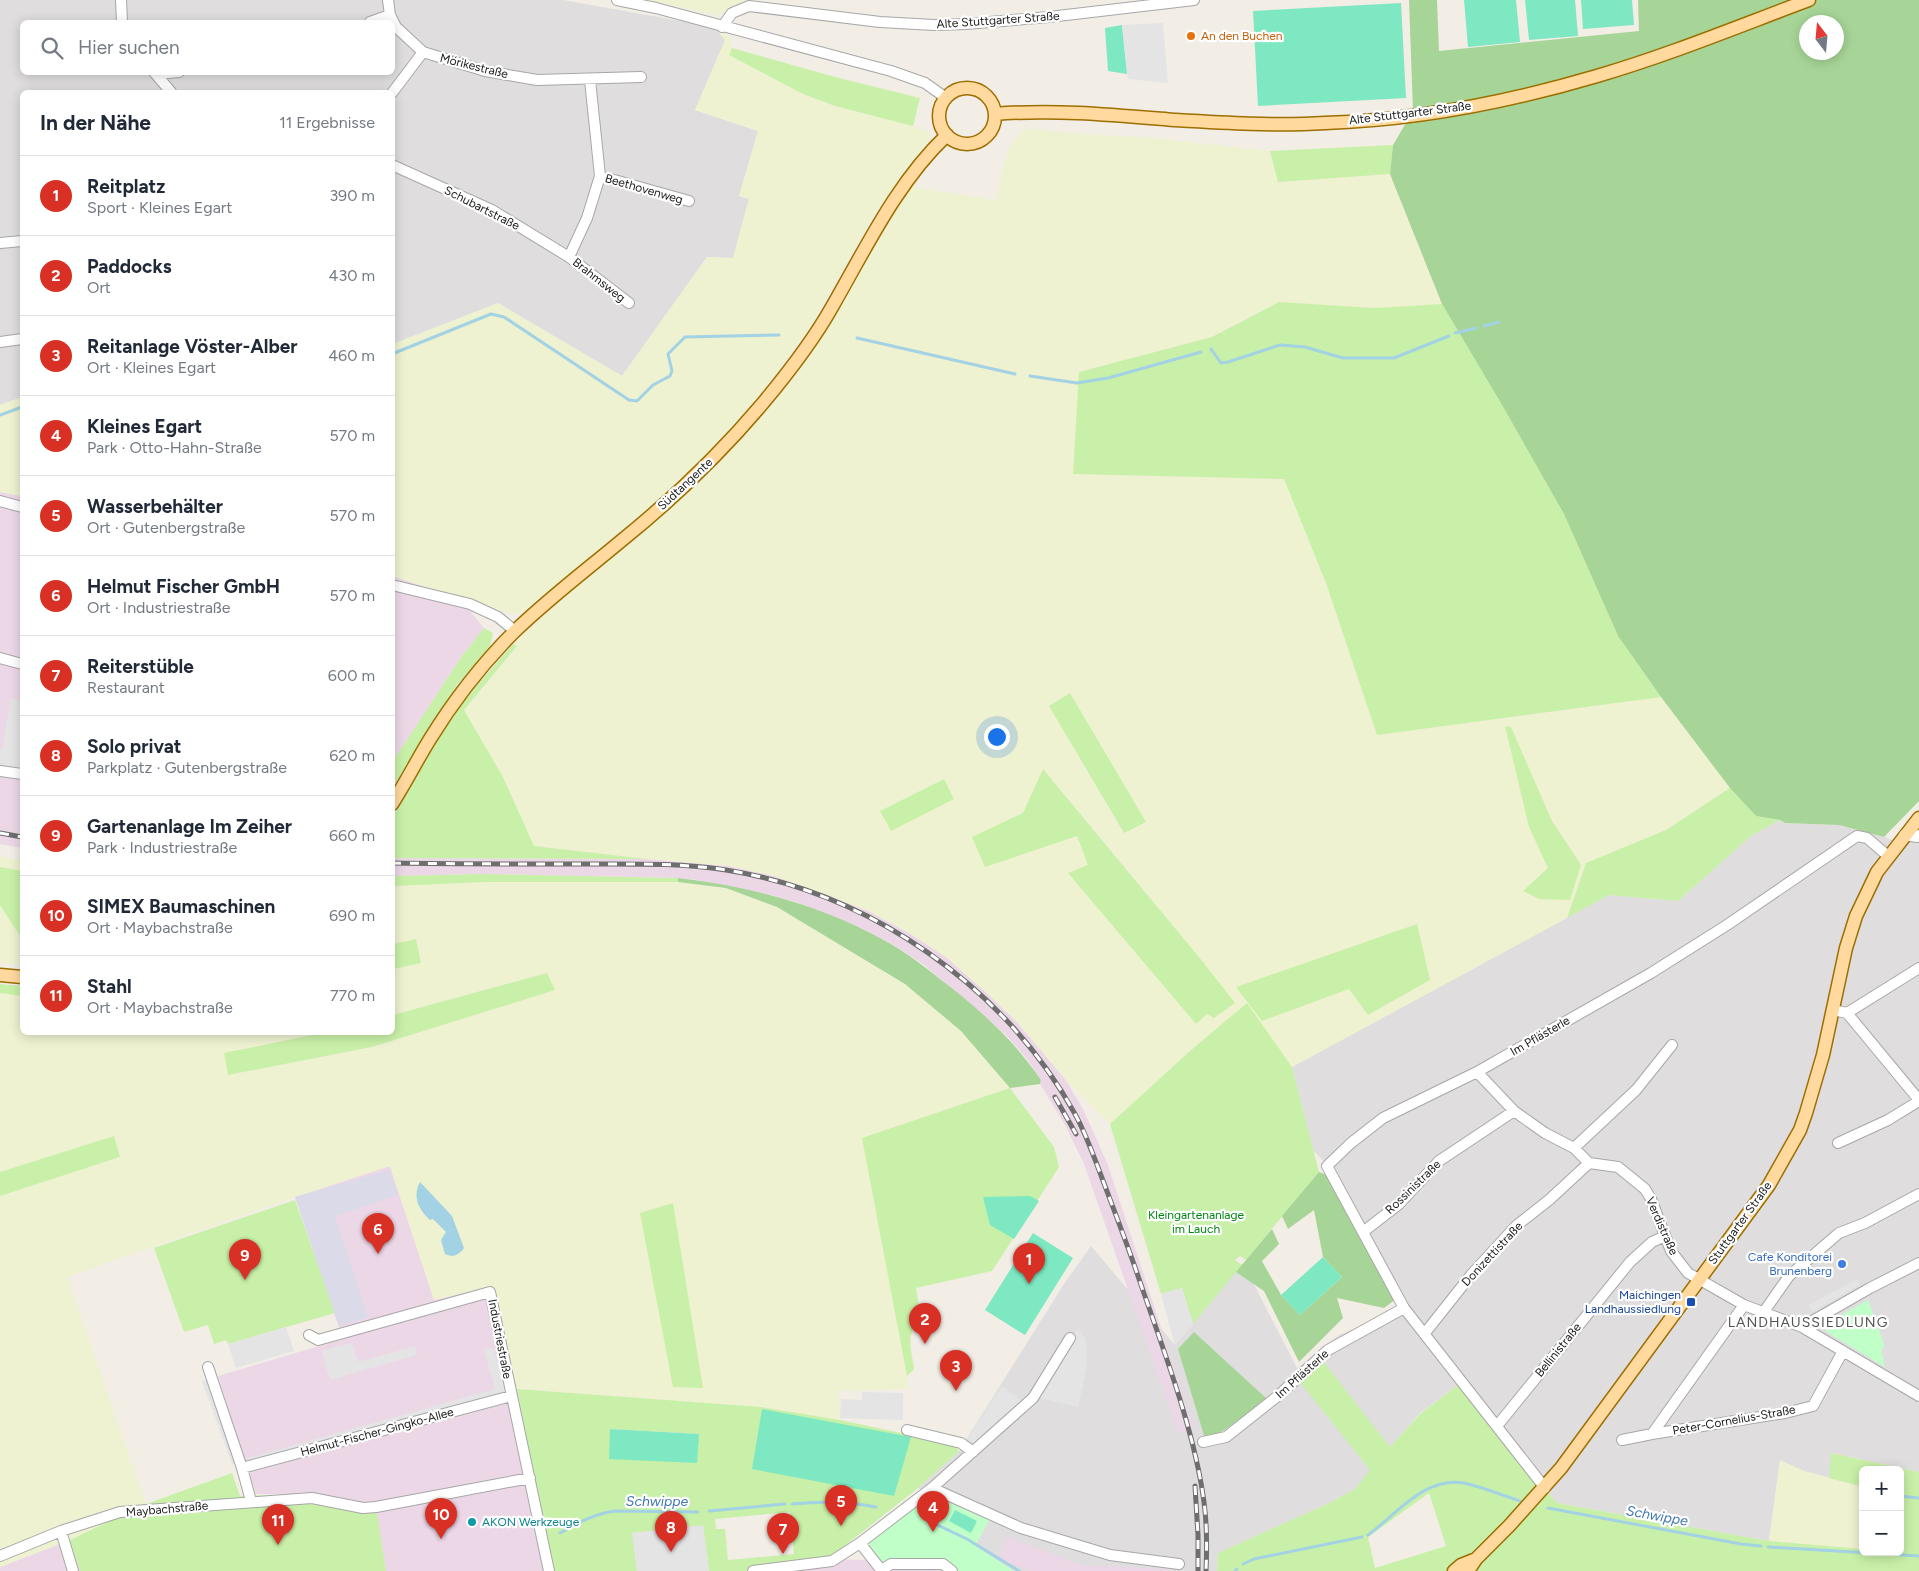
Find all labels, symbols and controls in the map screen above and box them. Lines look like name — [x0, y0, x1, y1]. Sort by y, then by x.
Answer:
street label: Alte Stuttgarter Straße — [936, 9, 1060, 31]
north arrow — [1799, 15, 1844, 60]
search box — [20, 20, 395, 75]
place label: An den Buchen — [1201, 29, 1283, 43]
marker: An den Buchen — [1185, 30, 1197, 42]
icon: search — [38, 34, 66, 62]
text: Hier suchen — [78, 36, 179, 59]
street label: Mörikestraße — [438, 51, 510, 81]
street label: Alte Stuttgarter Straße — [1348, 98, 1472, 127]
text: In der Nähe — [40, 110, 151, 135]
text: 11 Ergebnisse — [279, 113, 375, 132]
street label: Beethovenweg — [603, 171, 685, 207]
text: Reitplatz — [87, 175, 165, 198]
street label: Schubartstraße — [442, 183, 522, 233]
text: 1 — [53, 186, 59, 205]
text: 390 m — [329, 186, 375, 205]
text: Sport · Kleines Egart — [87, 198, 232, 217]
text: Paddocks — [87, 255, 172, 278]
street label: Brahmsweg — [570, 255, 628, 305]
text: 2 — [51, 266, 61, 285]
text: 430 m — [329, 266, 375, 285]
text: Ort — [87, 278, 111, 297]
text: Reitanlage Vöster-Alber — [87, 335, 298, 358]
text: 3 — [52, 346, 60, 365]
text: 460 m — [328, 346, 375, 365]
text: Ort · Kleines Egart — [87, 358, 216, 377]
text: Kleines Egart — [87, 415, 202, 438]
text: 4 — [51, 426, 61, 445]
text: 570 m — [329, 426, 375, 445]
text: Park · Otto-Hahn-Straße — [87, 438, 262, 457]
street label: Südtangente — [655, 455, 716, 513]
text: Wasserbehälter — [87, 495, 223, 518]
text: 5 — [51, 506, 61, 525]
text: 570 m — [329, 506, 375, 525]
text: Ort · Gutenbergstraße — [87, 518, 245, 537]
text: Helmut Fischer GmbH — [87, 575, 280, 598]
text: 6 — [51, 586, 61, 605]
text: 570 m — [329, 586, 375, 605]
text: Ort · Industriestraße — [87, 598, 231, 617]
text: Reiterstüble — [87, 655, 194, 678]
text: 7 — [52, 666, 60, 685]
text: 600 m — [328, 666, 375, 685]
text: Restaurant — [87, 678, 165, 697]
your location — [984, 724, 1010, 750]
text: Solo privat — [87, 735, 181, 758]
text: 8 — [51, 746, 61, 765]
text: 620 m — [329, 746, 375, 765]
text: Parkplatz · Gutenbergstraße — [87, 758, 287, 777]
text: Gartenanlage Im Zeiher — [87, 815, 292, 838]
text: 9 — [51, 826, 61, 845]
text: 660 m — [329, 826, 375, 845]
text: Park · Industriestraße — [87, 838, 237, 857]
text: SIMEX Baumaschinen — [87, 895, 275, 918]
text: 10 — [47, 906, 65, 925]
text: 690 m — [329, 906, 375, 925]
text: Ort · Maybachstraße — [87, 918, 233, 937]
text: Stahl — [87, 975, 132, 998]
text: 11 — [49, 986, 63, 1005]
text: 770 m — [330, 986, 375, 1005]
text: Ort · Maybachstraße — [87, 998, 233, 1017]
street label: Im Pflästerle — [1508, 1013, 1573, 1059]
street label: Rossinistraße — [1382, 1157, 1444, 1217]
street label: Stuttgarter Straße — [1705, 1179, 1775, 1267]
street label: Verdistraße — [1643, 1195, 1681, 1258]
park label: Kleingartenanlage im Lauch — [1148, 1208, 1245, 1236]
pin: 6 — [362, 1213, 394, 1254]
street label: Donizettistraße — [1459, 1219, 1526, 1289]
pin: 9 — [229, 1239, 261, 1280]
pin: 1 — [1013, 1243, 1045, 1284]
place label: Cafe Konditorei Brunenberg — [1748, 1250, 1832, 1278]
marker: Cafe Konditorei Brunenberg — [1836, 1258, 1848, 1270]
place label: Maichingen Landhaussiedlung — [1585, 1288, 1681, 1316]
marker: Maichingen Landhaussiedlung — [1685, 1296, 1697, 1308]
street label: Industriestraße — [485, 1298, 515, 1380]
pin: 2 — [909, 1303, 941, 1344]
district label: LANDHAUSSIEDLUNG — [1728, 1314, 1888, 1331]
street label: Bellinistraße — [1532, 1320, 1584, 1380]
street label: Im Pflästerle — [1273, 1346, 1332, 1401]
pin: 3 — [940, 1350, 972, 1391]
street label: Peter-Cornelius-Straße — [1671, 1402, 1797, 1438]
street label: Helmut-Fischer-Gingko-Allee — [299, 1405, 456, 1459]
map controls — [1859, 1466, 1904, 1556]
button: + — [1859, 1466, 1904, 1511]
pin: 5 — [825, 1485, 857, 1526]
pin: 4 — [917, 1491, 949, 1532]
water label: Schwippe — [626, 1493, 689, 1510]
street label: Maybachstraße — [125, 1498, 209, 1520]
pin: 10 — [425, 1498, 457, 1539]
water label: Schwippe — [1625, 1502, 1690, 1530]
pin: 11 — [262, 1504, 294, 1545]
pin: 8 — [655, 1511, 687, 1552]
button: − — [1859, 1511, 1904, 1556]
pin: 7 — [767, 1513, 799, 1554]
place label: AKON Werkzeuge — [482, 1515, 580, 1529]
marker: AKON Werkzeuge — [466, 1516, 478, 1528]

